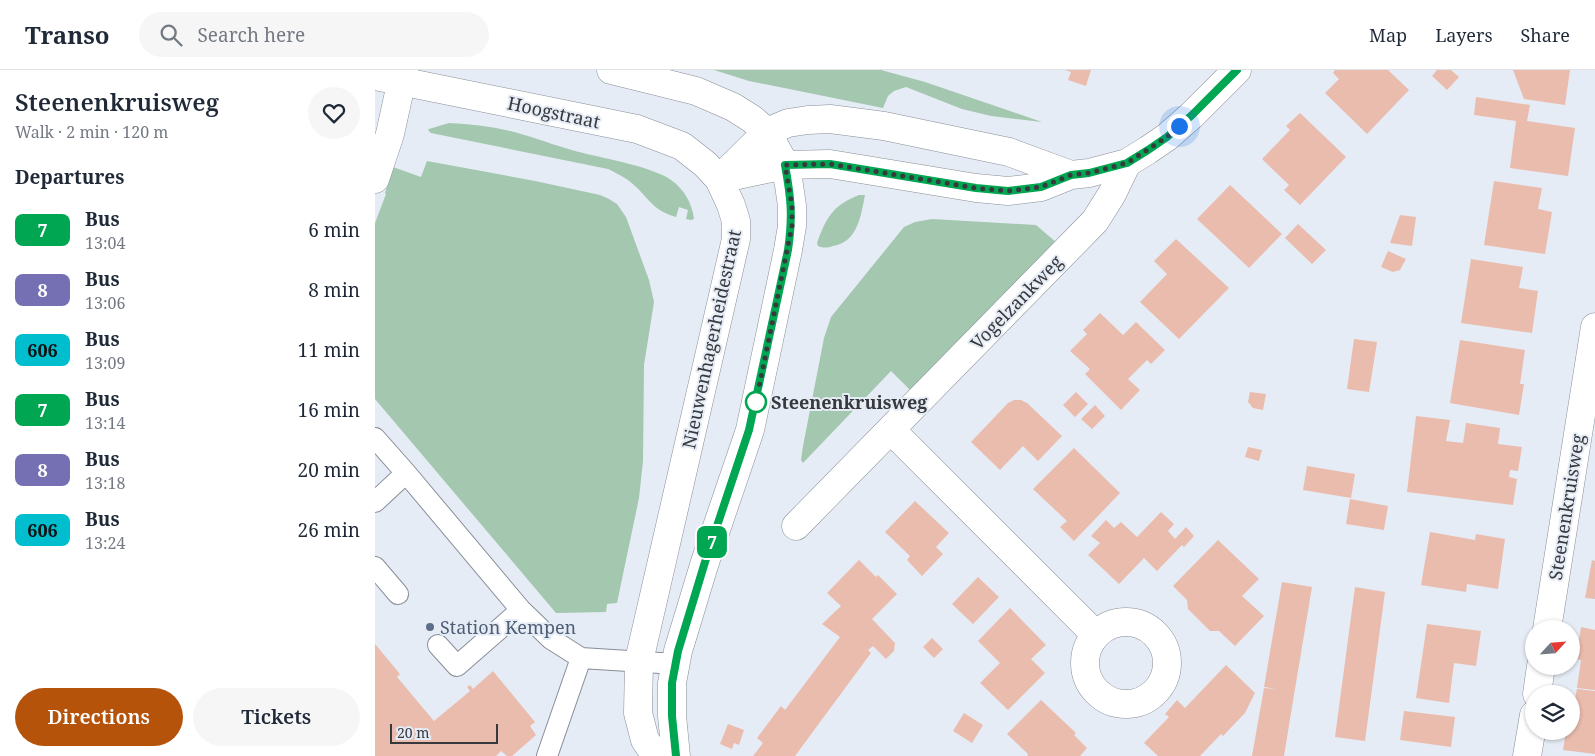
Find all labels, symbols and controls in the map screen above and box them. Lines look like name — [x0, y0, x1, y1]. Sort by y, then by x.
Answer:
search box — [139, 12, 489, 57]
text: Transo — [25, 18, 109, 51]
icon: search — [157, 21, 185, 49]
text: Search here — [197, 22, 305, 48]
text: Map — [1369, 23, 1407, 47]
text: Layers — [1435, 23, 1493, 47]
text: Share — [1521, 23, 1570, 47]
text: Steenenkruisweg — [15, 85, 219, 118]
button: heart — [308, 87, 360, 139]
street label: Hoogstraat — [506, 91, 602, 133]
your location — [1167, 114, 1192, 139]
text: Walk · 2 min · 120 m — [15, 121, 168, 143]
text: Departures — [15, 164, 124, 190]
text: Bus — [85, 206, 120, 232]
text: 6 min — [308, 217, 360, 243]
text: 7 — [37, 218, 48, 242]
street label: Nieuwenhagerheidestraat — [676, 227, 746, 451]
text: 13:04 — [85, 232, 125, 254]
street label: Vogelzankweg — [965, 249, 1067, 354]
text: Bus — [85, 266, 120, 292]
text: 8 min — [308, 277, 360, 303]
text: 8 — [37, 278, 48, 302]
text: 13:06 — [85, 292, 125, 314]
text: Bus — [85, 326, 120, 352]
text: 11 min — [298, 337, 360, 363]
text: 606 — [27, 338, 58, 362]
text: 13:09 — [85, 352, 125, 374]
text: Bus — [85, 386, 120, 412]
place label: Steenenkruisweg — [771, 390, 928, 414]
marker: Steenenkruisweg — [745, 391, 767, 413]
text: 16 min — [298, 397, 360, 423]
text: 7 — [37, 398, 48, 422]
text: 13:14 — [85, 412, 125, 434]
street label: Steenenkruisweg — [1543, 432, 1589, 582]
text: Bus — [85, 446, 120, 472]
text: 20 min — [298, 457, 360, 483]
text: 8 — [37, 458, 48, 482]
text: 13:18 — [85, 472, 125, 494]
text: Bus — [85, 506, 120, 532]
text: 26 min — [298, 517, 360, 543]
text: 606 — [27, 518, 58, 542]
line badge: 7 — [696, 526, 728, 558]
text: 7 — [707, 530, 717, 554]
text: 13:24 — [85, 532, 125, 554]
place label: Station Kempen — [440, 615, 577, 639]
north arrow — [1525, 620, 1580, 675]
map controls — [1525, 620, 1580, 740]
marker: Station Kempen — [424, 621, 436, 633]
button: layers — [1525, 685, 1580, 740]
button: Directions — [15, 688, 183, 746]
button: Tickets — [193, 688, 360, 746]
scale bar — [390, 721, 497, 744]
text: 20 m — [397, 723, 430, 742]

